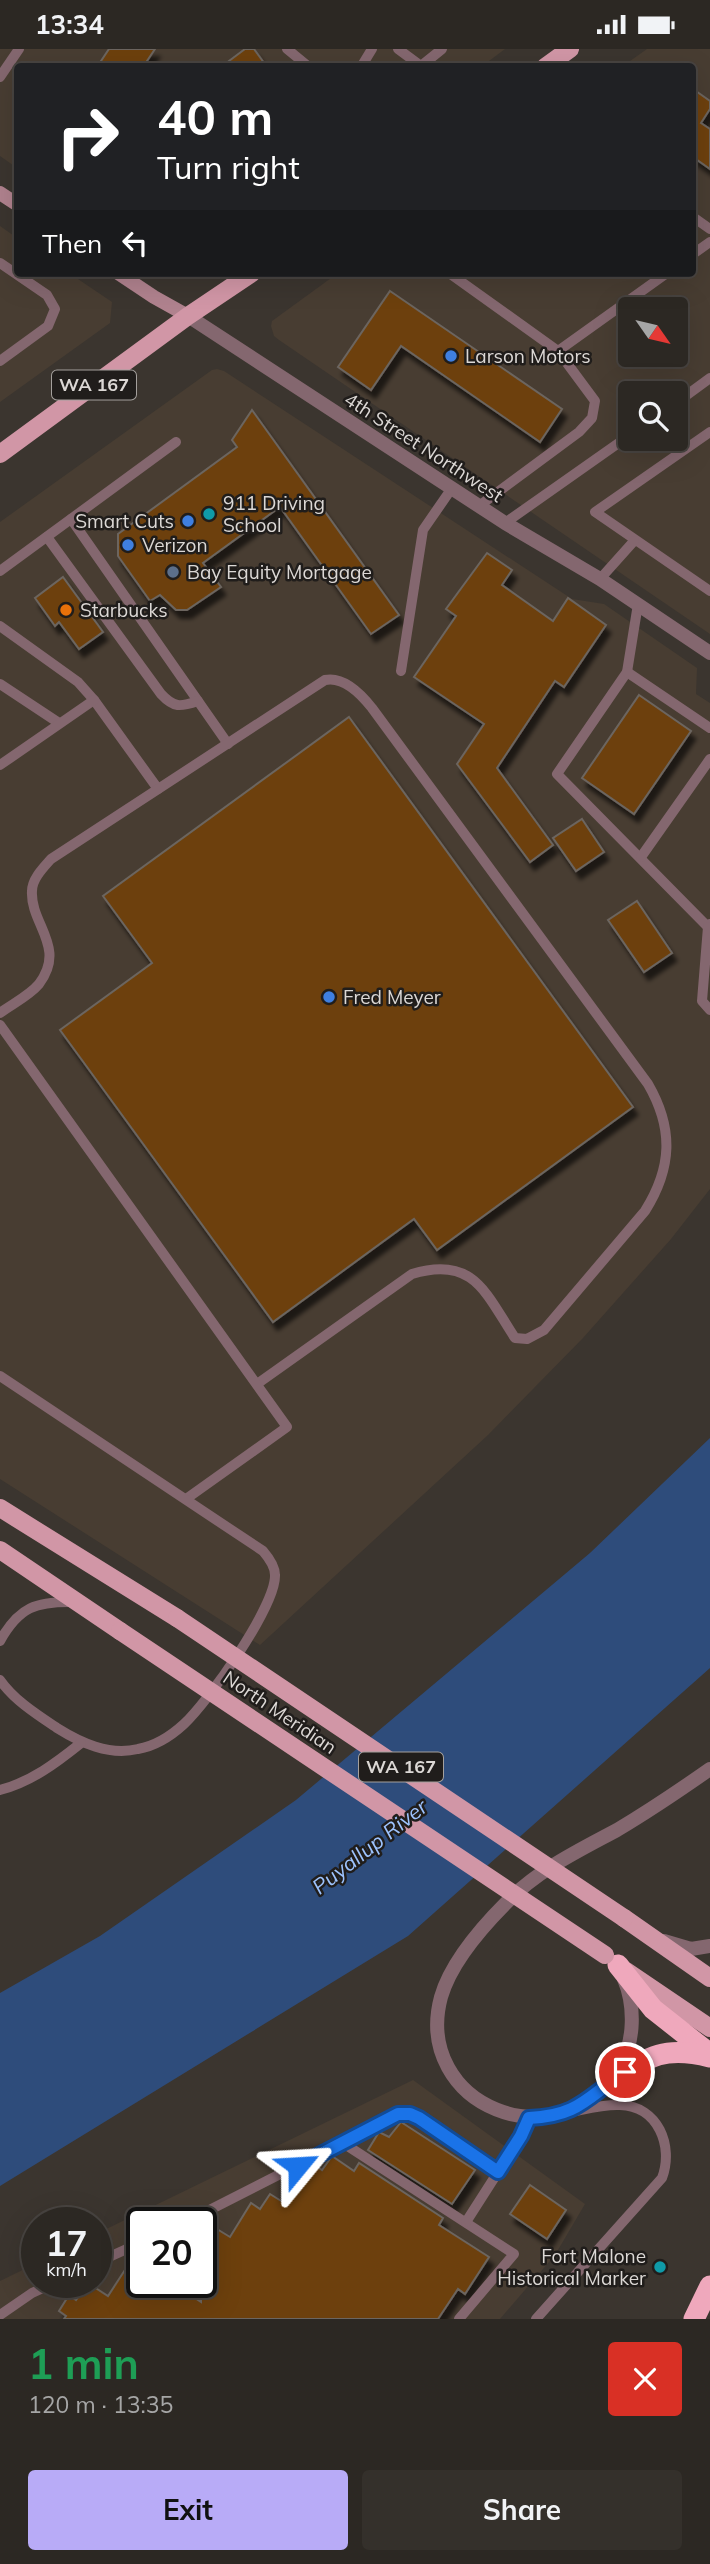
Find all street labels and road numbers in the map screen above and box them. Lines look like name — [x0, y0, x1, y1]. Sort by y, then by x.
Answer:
road number: WA 167 — [52, 371, 136, 399]
street label: 4th Street Northwest — [340, 387, 508, 507]
street label: North Meridian — [219, 1665, 341, 1759]
road number: WA 167 — [359, 1752, 443, 1781]

